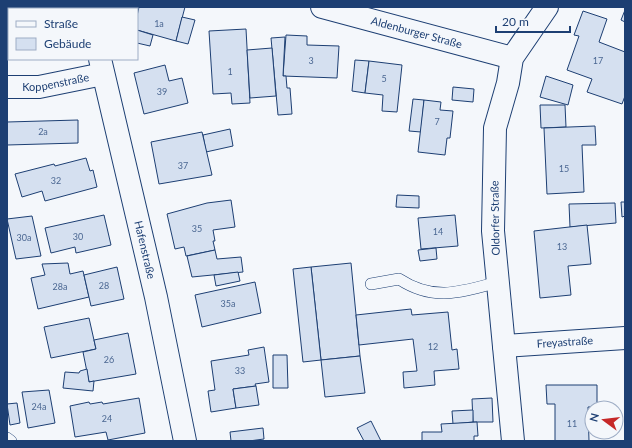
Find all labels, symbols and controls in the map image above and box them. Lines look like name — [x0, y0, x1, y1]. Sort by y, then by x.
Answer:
legend — [8, 8, 138, 60]
scale bar — [496, 8, 570, 34]
street label: Aldenburger Straße — [370, 13, 464, 50]
text: 20 m — [502, 14, 529, 29]
text: Straße — [44, 16, 78, 31]
house number: 1a — [154, 18, 164, 29]
text: Gebäude — [44, 36, 91, 51]
house number: 3 — [308, 55, 314, 66]
house number: 17 — [593, 55, 603, 66]
house number: 1 — [227, 66, 233, 77]
street label: Koppenstraße — [22, 70, 90, 93]
house number: 5 — [381, 73, 387, 84]
house number: 39 — [157, 86, 167, 97]
house number: 7 — [434, 116, 440, 127]
house number: 2a — [38, 126, 48, 137]
house number: 37 — [178, 160, 188, 171]
house number: 15 — [559, 163, 569, 174]
house number: 32 — [51, 175, 61, 186]
street label: Oldorfer Straße — [487, 180, 502, 256]
street label: Hafenstraße — [132, 219, 159, 280]
house number: 35 — [192, 223, 202, 234]
house number: 14 — [433, 226, 443, 237]
house number: 30 — [73, 231, 83, 242]
house number: 30a — [17, 232, 31, 243]
house number: 13 — [557, 241, 567, 252]
house number: 28 — [99, 280, 109, 291]
house number: 28a — [53, 281, 67, 292]
house number: 35a — [221, 298, 235, 309]
street label: Freyastraße — [536, 333, 594, 350]
house number: 12 — [428, 341, 438, 352]
house number: 26 — [104, 354, 114, 365]
house number: 33 — [235, 365, 245, 376]
north arrow — [584, 400, 624, 440]
house number: 24a — [32, 401, 46, 412]
text: N — [586, 412, 601, 423]
house number: 24 — [102, 413, 112, 424]
house number: 11 — [567, 418, 577, 429]

